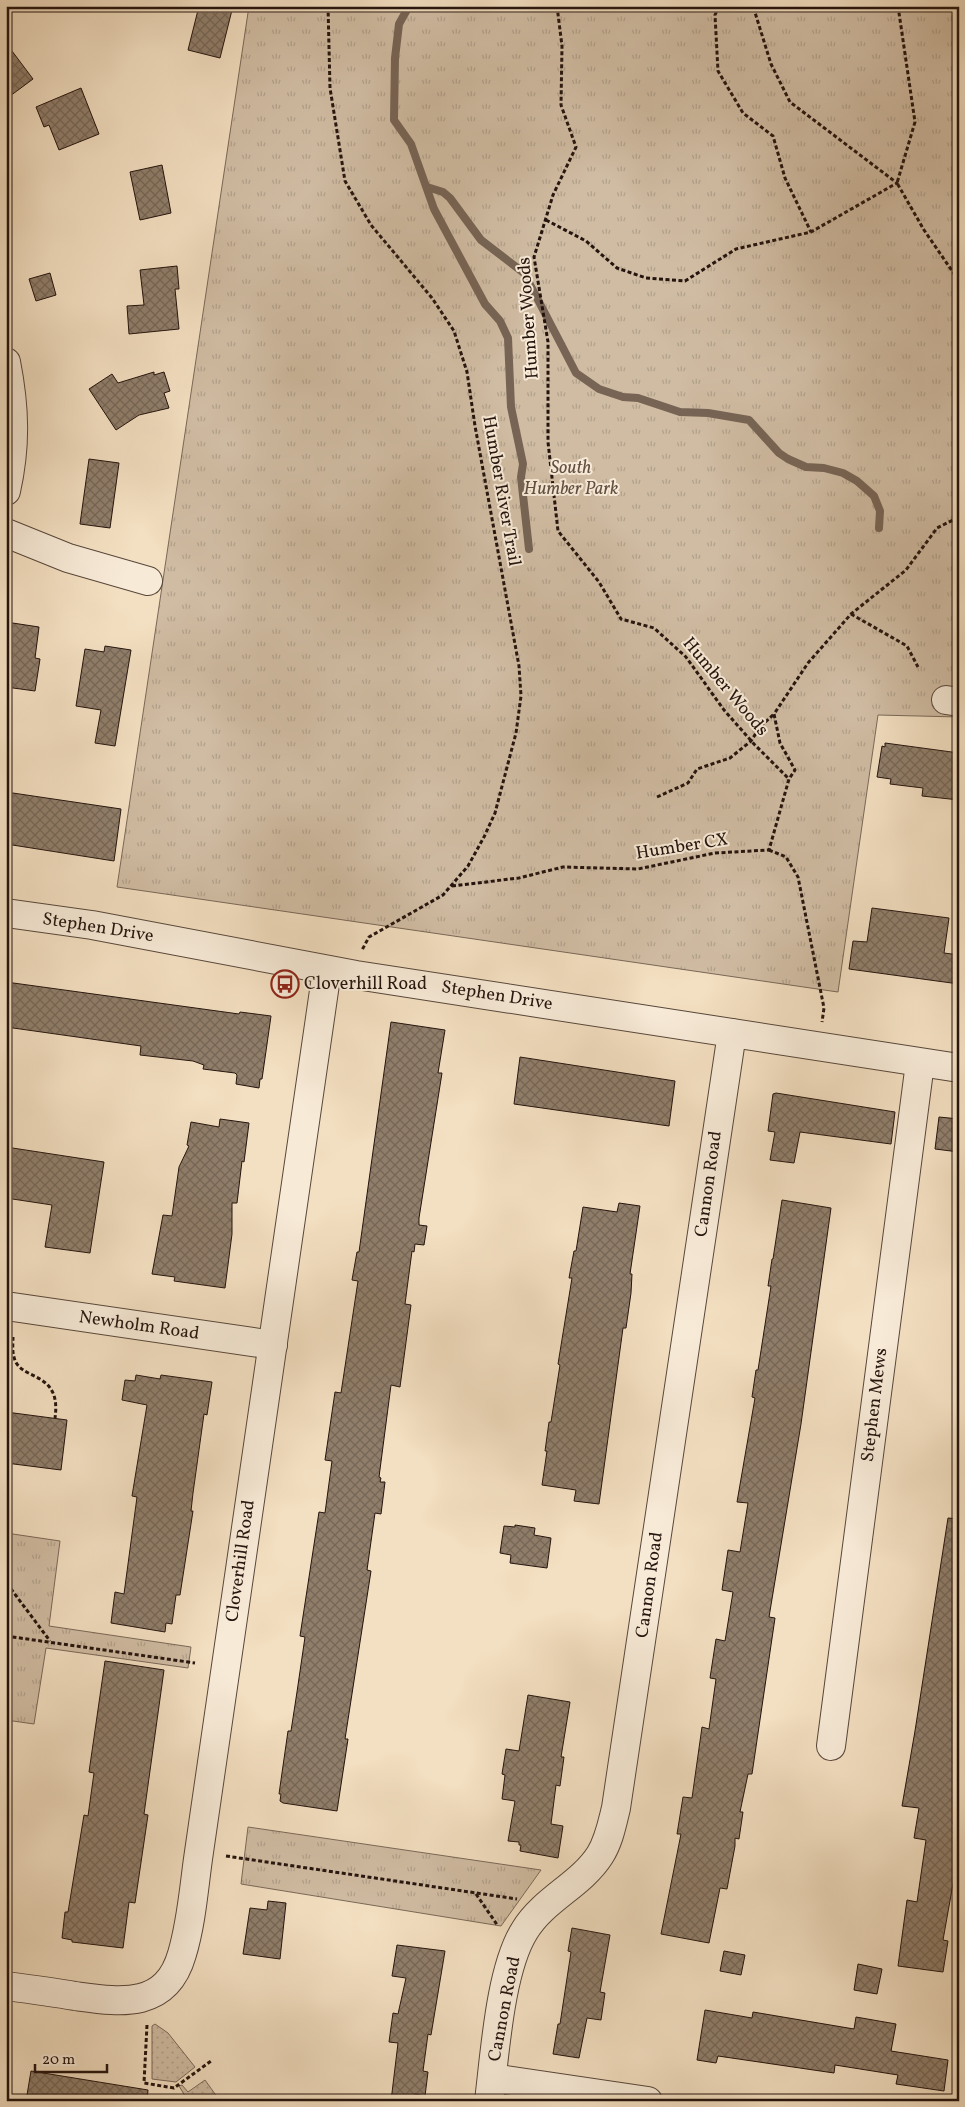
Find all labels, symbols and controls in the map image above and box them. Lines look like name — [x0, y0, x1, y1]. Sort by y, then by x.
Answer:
street label: Humber Woods — [512, 256, 546, 380]
street label: Humber River Trail — [475, 414, 527, 568]
park label: South Humber Park — [524, 456, 618, 502]
street label: Humber Woods — [676, 632, 774, 742]
street label: Humber CX — [634, 827, 730, 867]
street label: Stephen Drive — [41, 907, 155, 949]
bus stop icon: Cloverhill Road — [270, 969, 300, 999]
place label: Cloverhill Road — [304, 972, 427, 997]
street label: Stephen Drive — [440, 975, 554, 1017]
street label: Cannon Road — [689, 1129, 729, 1239]
street label: Newholm Road — [77, 1305, 201, 1347]
street label: Stephen Mews — [856, 1347, 894, 1463]
street label: Cloverhill Road — [220, 1498, 262, 1624]
street label: Cannon Road — [630, 1530, 670, 1640]
street label: Cannon Road — [483, 1954, 527, 2064]
scale bar — [35, 2042, 108, 2074]
text: 20 m — [42, 2050, 75, 2071]

